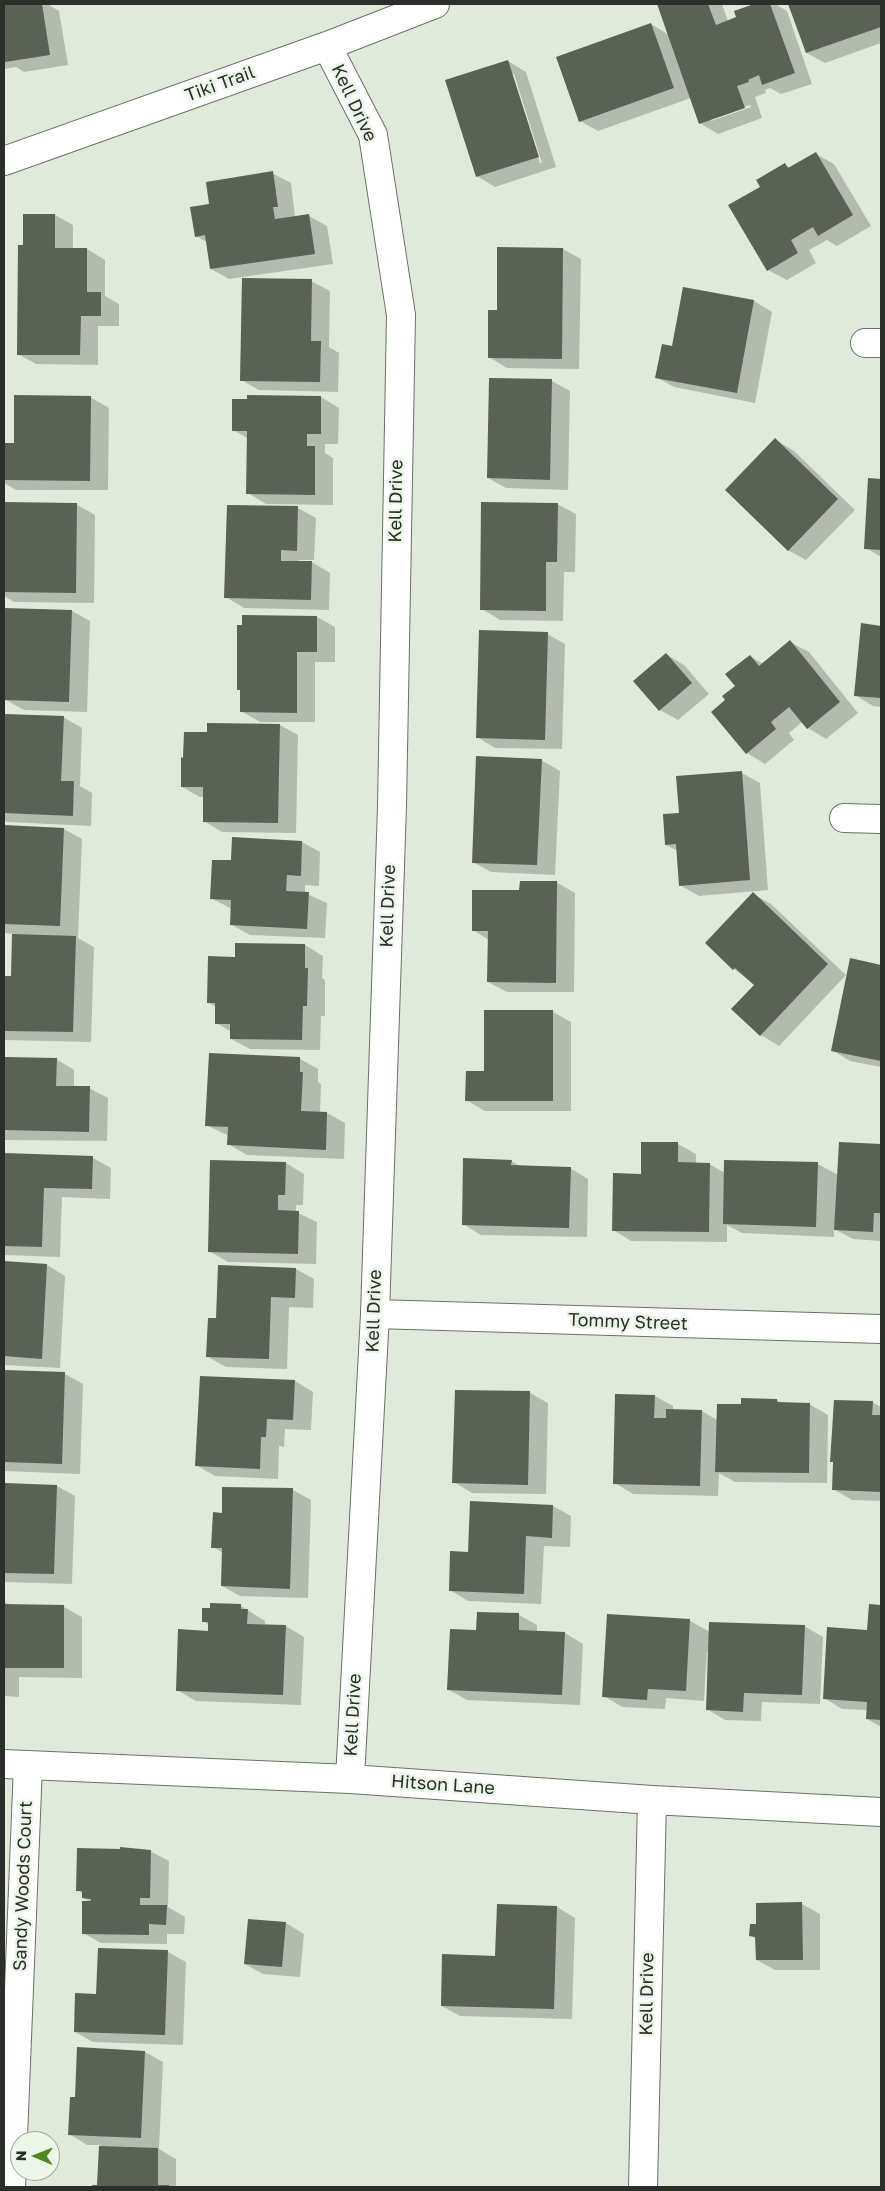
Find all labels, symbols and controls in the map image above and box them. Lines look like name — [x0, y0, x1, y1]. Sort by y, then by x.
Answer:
street label: Tiki Trail — [182, 61, 258, 107]
street label: Kell Drive — [327, 61, 381, 145]
street label: Kell Drive — [384, 459, 408, 543]
street label: Kell Drive — [376, 864, 400, 948]
street label: Kell Drive — [362, 1269, 386, 1353]
street label: Tommy Street — [568, 1309, 688, 1335]
street label: Kell Drive — [340, 1673, 366, 1757]
street label: Hitson Lane — [391, 1771, 495, 1799]
street label: Sandy Woods Court — [9, 1801, 37, 1971]
street label: Kell Drive — [635, 1952, 659, 2036]
north arrow — [10, 2131, 60, 2181]
text: N — [12, 2150, 29, 2161]

